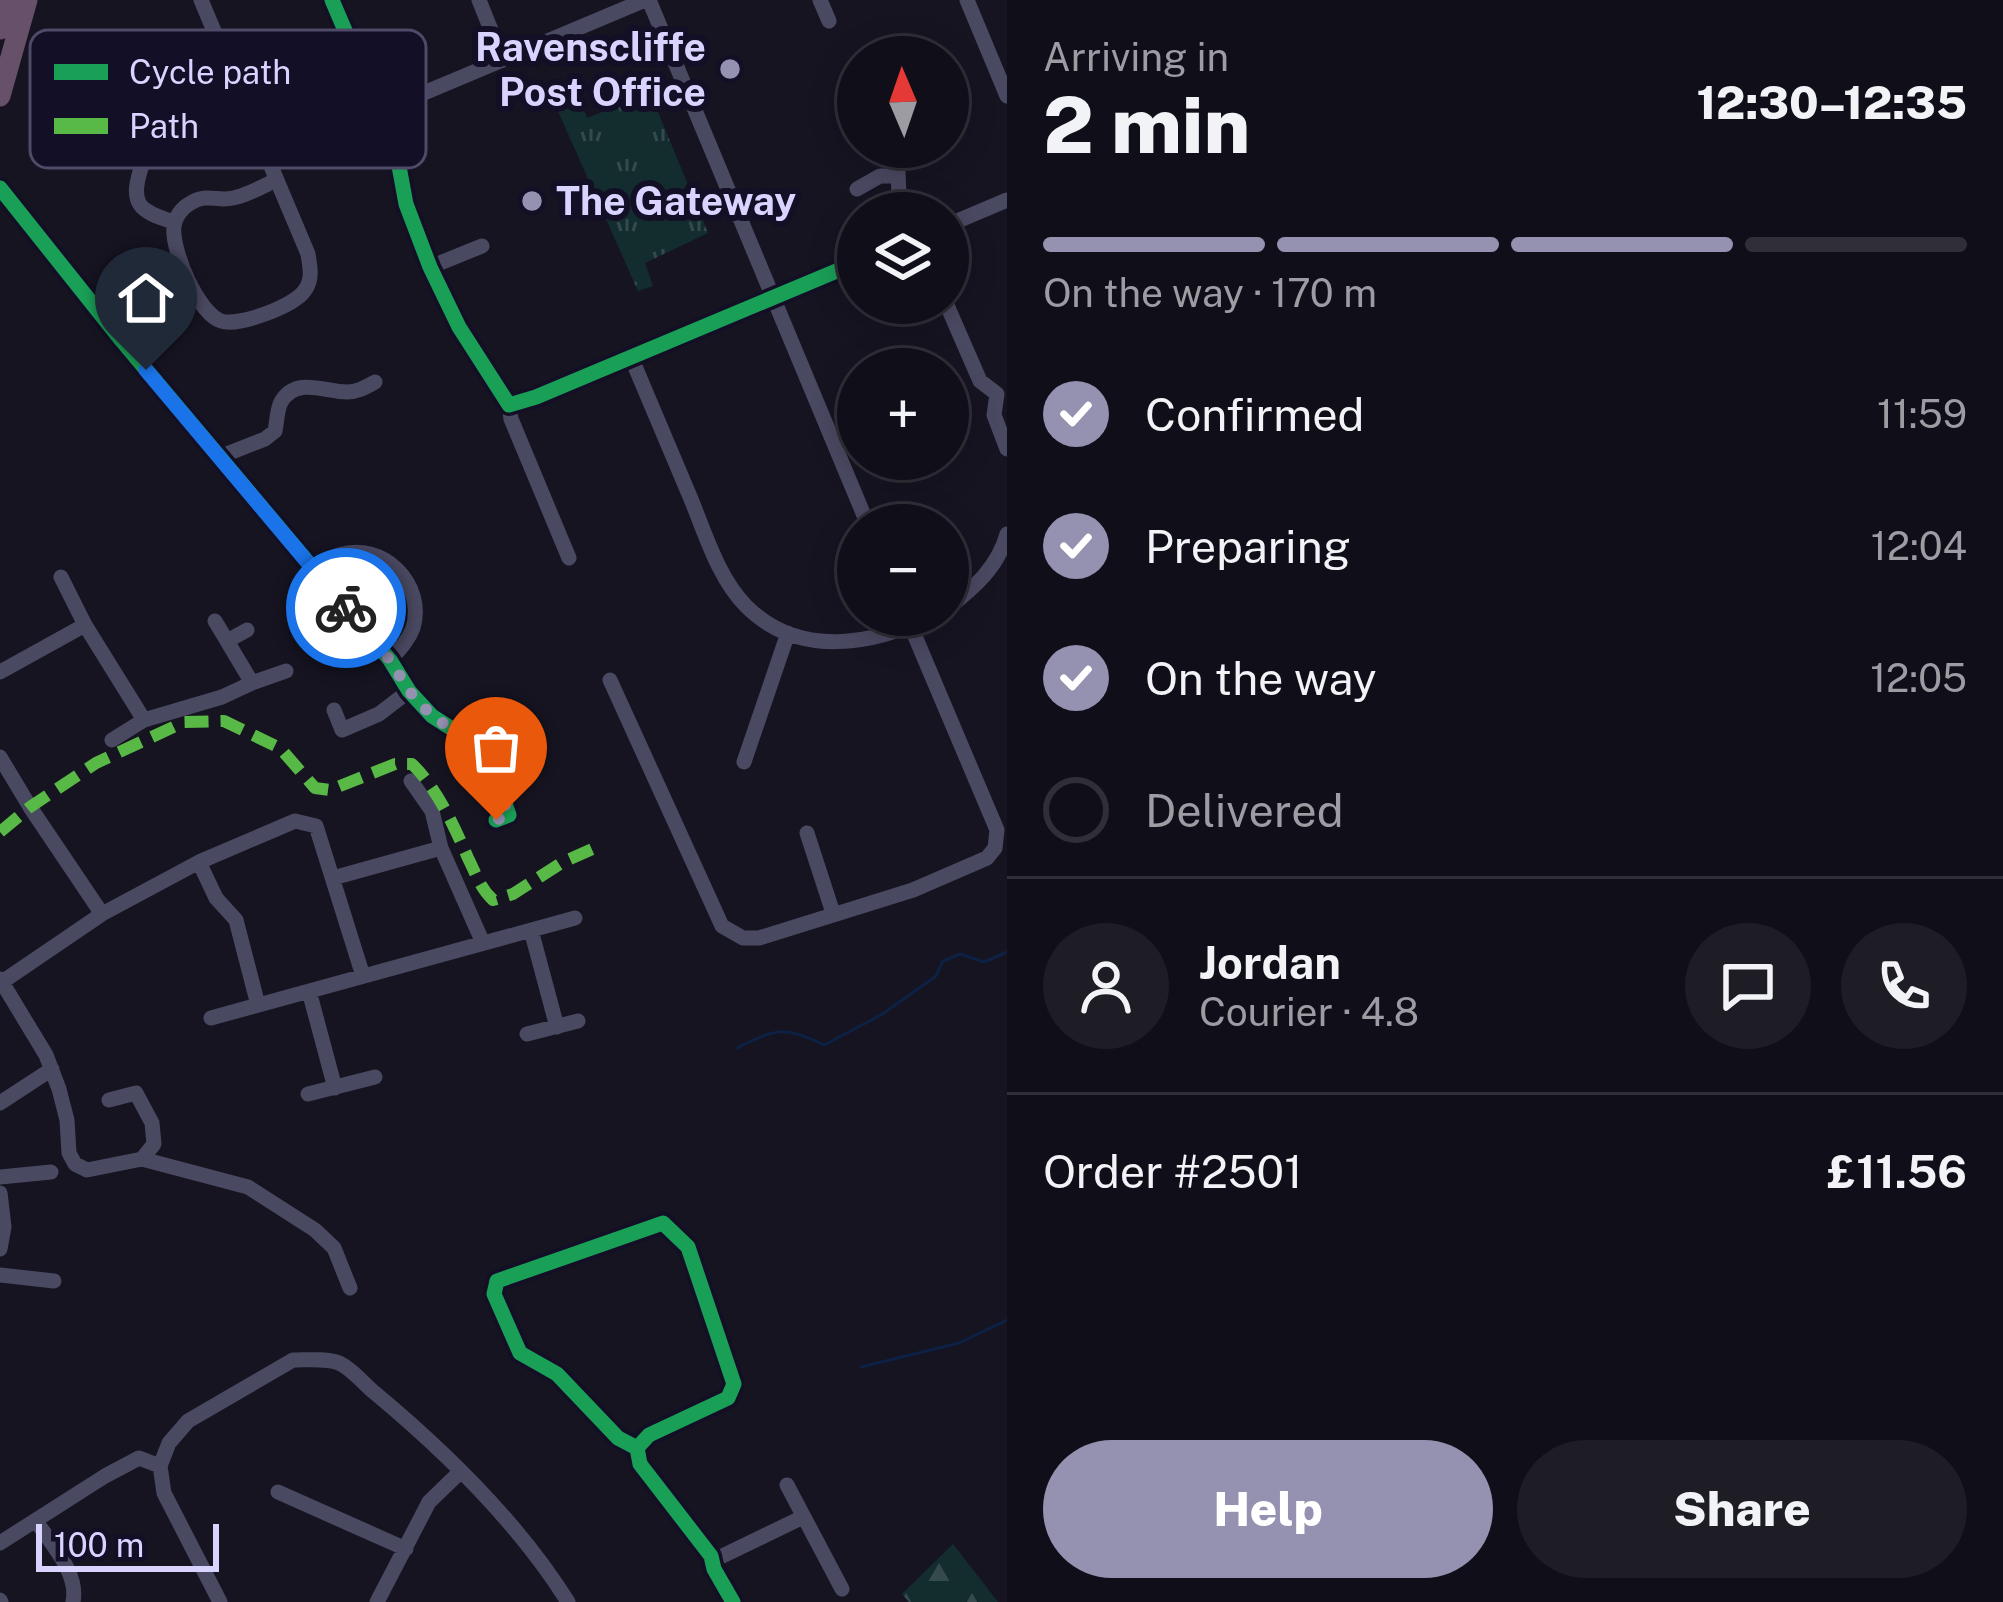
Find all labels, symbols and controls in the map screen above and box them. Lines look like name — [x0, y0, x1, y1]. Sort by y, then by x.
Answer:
place label: Ravenscliffe Post Office — [475, 24, 706, 115]
legend — [30, 30, 426, 168]
text: Arriving in — [1043, 34, 1229, 80]
north arrow — [837, 36, 969, 168]
map controls — [837, 36, 969, 636]
text: Cycle path — [129, 53, 291, 91]
marker: Ravenscliffe Post Office — [717, 56, 743, 82]
text: 12:30–12:35 — [1696, 76, 1967, 129]
text: 2 min — [1043, 79, 1250, 171]
text: Path — [129, 107, 199, 145]
place label: The Gateway — [556, 178, 796, 224]
marker: The Gateway — [519, 188, 545, 214]
button: layers — [837, 192, 969, 324]
pin — [95, 247, 197, 370]
icon: home — [113, 265, 179, 331]
text: On the way · 170 m — [1043, 270, 1377, 316]
button: + — [837, 348, 969, 480]
icon: check — [1043, 381, 1109, 447]
text: Confirmed — [1145, 388, 1364, 441]
text: 11:59 — [1877, 391, 1967, 437]
button: − — [837, 504, 969, 636]
icon: check — [1043, 513, 1109, 579]
text: Preparing — [1145, 520, 1351, 573]
text: 12:04 — [1871, 523, 1967, 569]
courier — [286, 548, 406, 668]
icon: bike — [313, 575, 379, 641]
icon: check — [1043, 645, 1109, 711]
text: On the way — [1145, 652, 1377, 705]
text: 12:05 — [1870, 655, 1967, 701]
pin — [445, 697, 547, 820]
icon: bag — [463, 715, 529, 781]
text: Delivered — [1145, 784, 1344, 837]
button: person — [1043, 923, 1169, 1049]
button: chat — [1685, 923, 1811, 1049]
button: phone — [1841, 923, 1967, 1049]
text: Jordan — [1199, 936, 1341, 989]
text: Courier · 4.8 — [1199, 989, 1419, 1035]
text: Order #2501 — [1043, 1145, 1302, 1198]
text: £11.56 — [1827, 1145, 1967, 1198]
button: Help — [1043, 1440, 1493, 1578]
button: Share — [1517, 1440, 1967, 1578]
scale bar — [36, 1518, 219, 1571]
text: 100 m — [54, 1526, 144, 1564]

